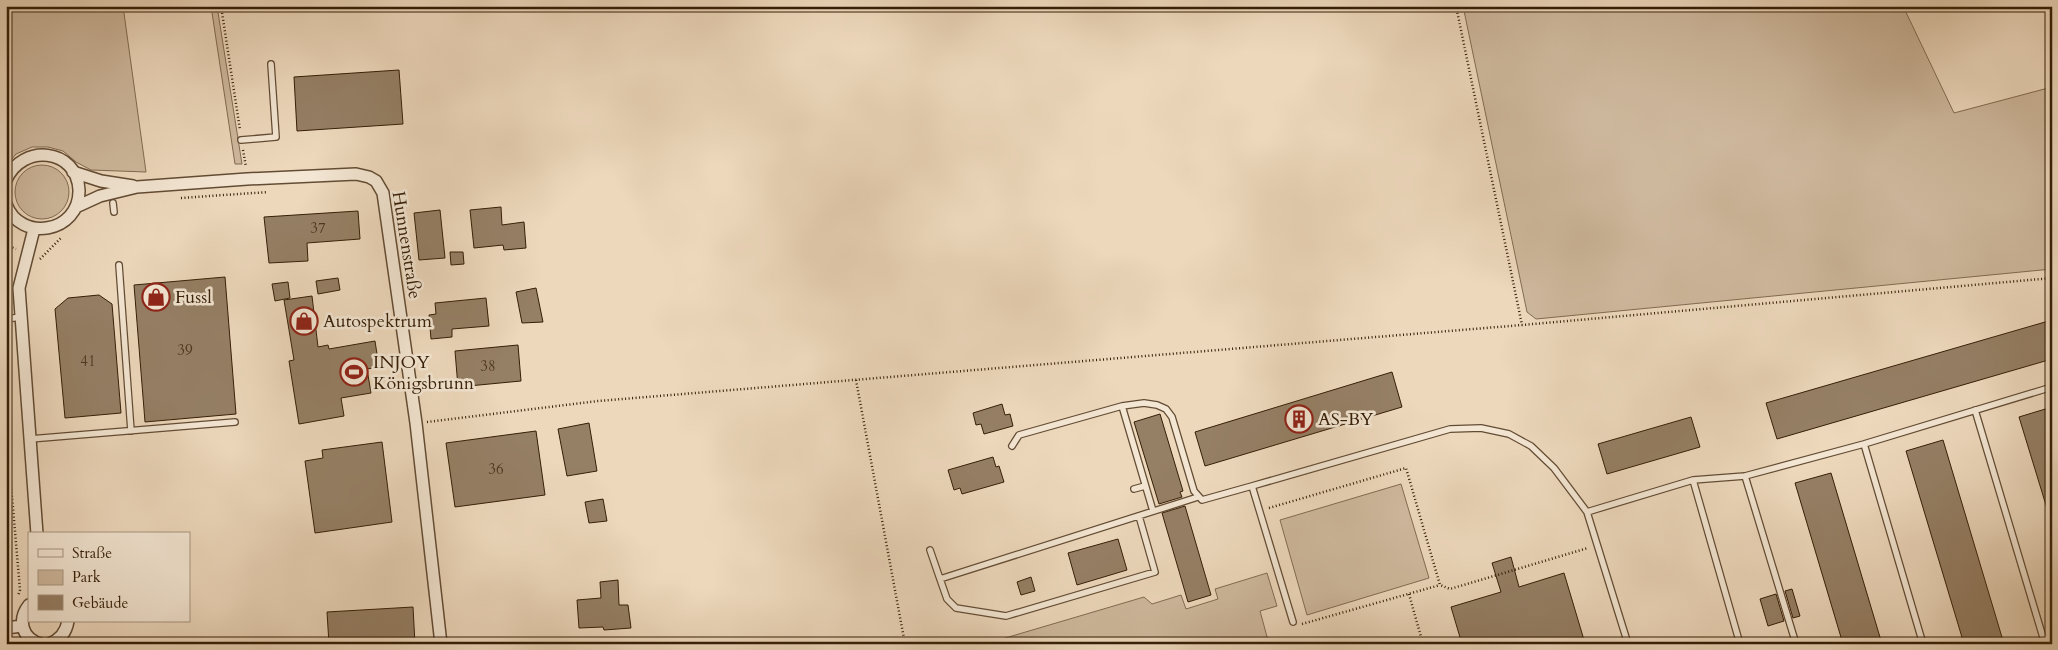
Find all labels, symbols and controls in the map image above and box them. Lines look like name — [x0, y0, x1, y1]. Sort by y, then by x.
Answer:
street label: Hunnenstraße — [386, 189, 427, 301]
house number: 37 — [310, 218, 326, 238]
shop icon: Fussl — [141, 282, 171, 312]
place label: Fussl — [175, 285, 212, 310]
shop icon: Autospektrum — [289, 306, 319, 336]
place label: Autospektrum — [323, 309, 433, 334]
house number: 39 — [177, 340, 193, 360]
place label: INJOY Königsbrunn — [373, 350, 475, 396]
house number: 41 — [80, 351, 96, 371]
house number: 38 — [480, 356, 496, 376]
sports icon: INJOY Königsbrunn — [339, 357, 369, 387]
building icon: AS-BY — [1284, 404, 1314, 434]
place label: AS-BY — [1318, 407, 1374, 432]
house number: 36 — [488, 459, 504, 479]
legend — [28, 532, 190, 622]
text: Straße — [72, 543, 112, 563]
text: Park — [72, 567, 101, 587]
text: Gebäude — [72, 593, 129, 613]

